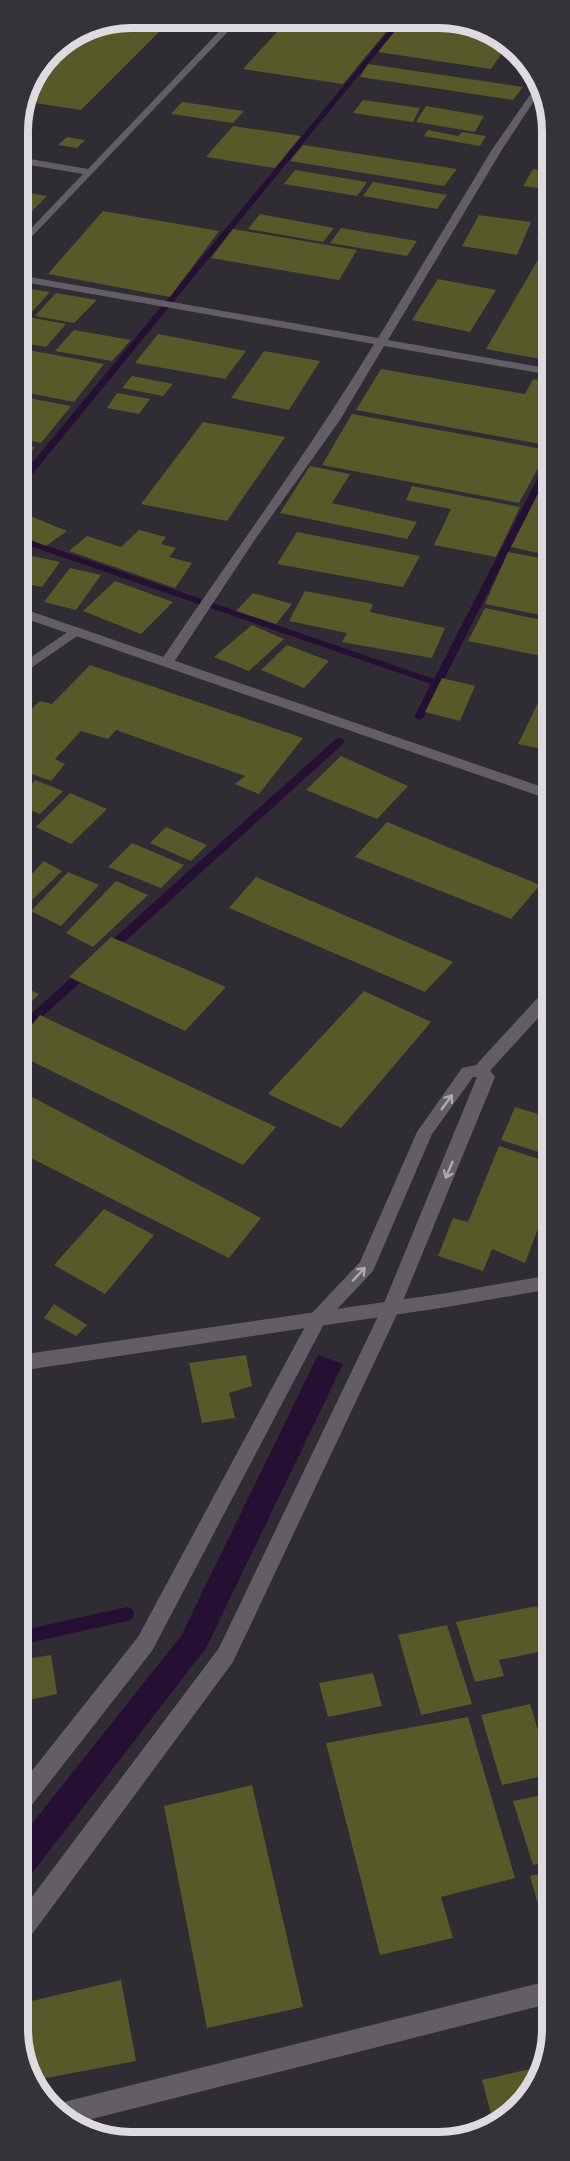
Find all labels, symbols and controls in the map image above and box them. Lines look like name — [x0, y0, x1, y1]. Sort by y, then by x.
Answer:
one-way arrow — [441, 1094, 453, 1110]
one-way arrow — [443, 1160, 454, 1179]
one-way arrow — [352, 1267, 366, 1282]

